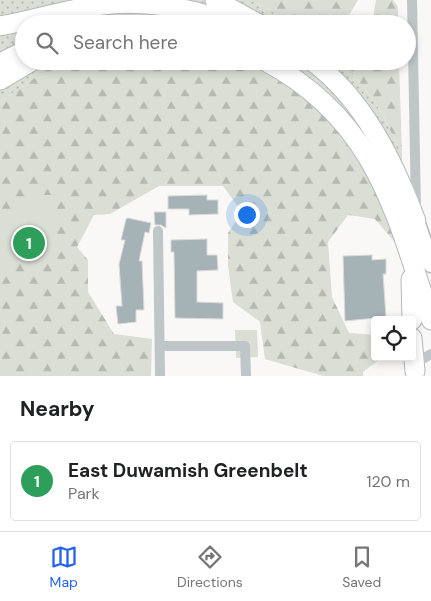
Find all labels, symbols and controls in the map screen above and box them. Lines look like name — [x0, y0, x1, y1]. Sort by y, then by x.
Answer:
search box — [15, 15, 416, 70]
icon: search — [33, 29, 61, 57]
text: Search here — [73, 30, 178, 55]
your location — [234, 202, 260, 228]
pin: 1 — [13, 224, 45, 262]
map controls — [371, 316, 416, 361]
button: locate — [371, 316, 416, 361]
text: Nearby — [20, 395, 94, 423]
text: East Duwamish Greenbelt — [68, 458, 308, 483]
text: 1 — [34, 471, 40, 492]
text: 120 m — [366, 471, 410, 492]
text: Park — [68, 483, 100, 504]
tab: Map — [50, 543, 78, 591]
tab: Directions — [177, 543, 243, 591]
tab: Saved — [342, 543, 381, 591]

